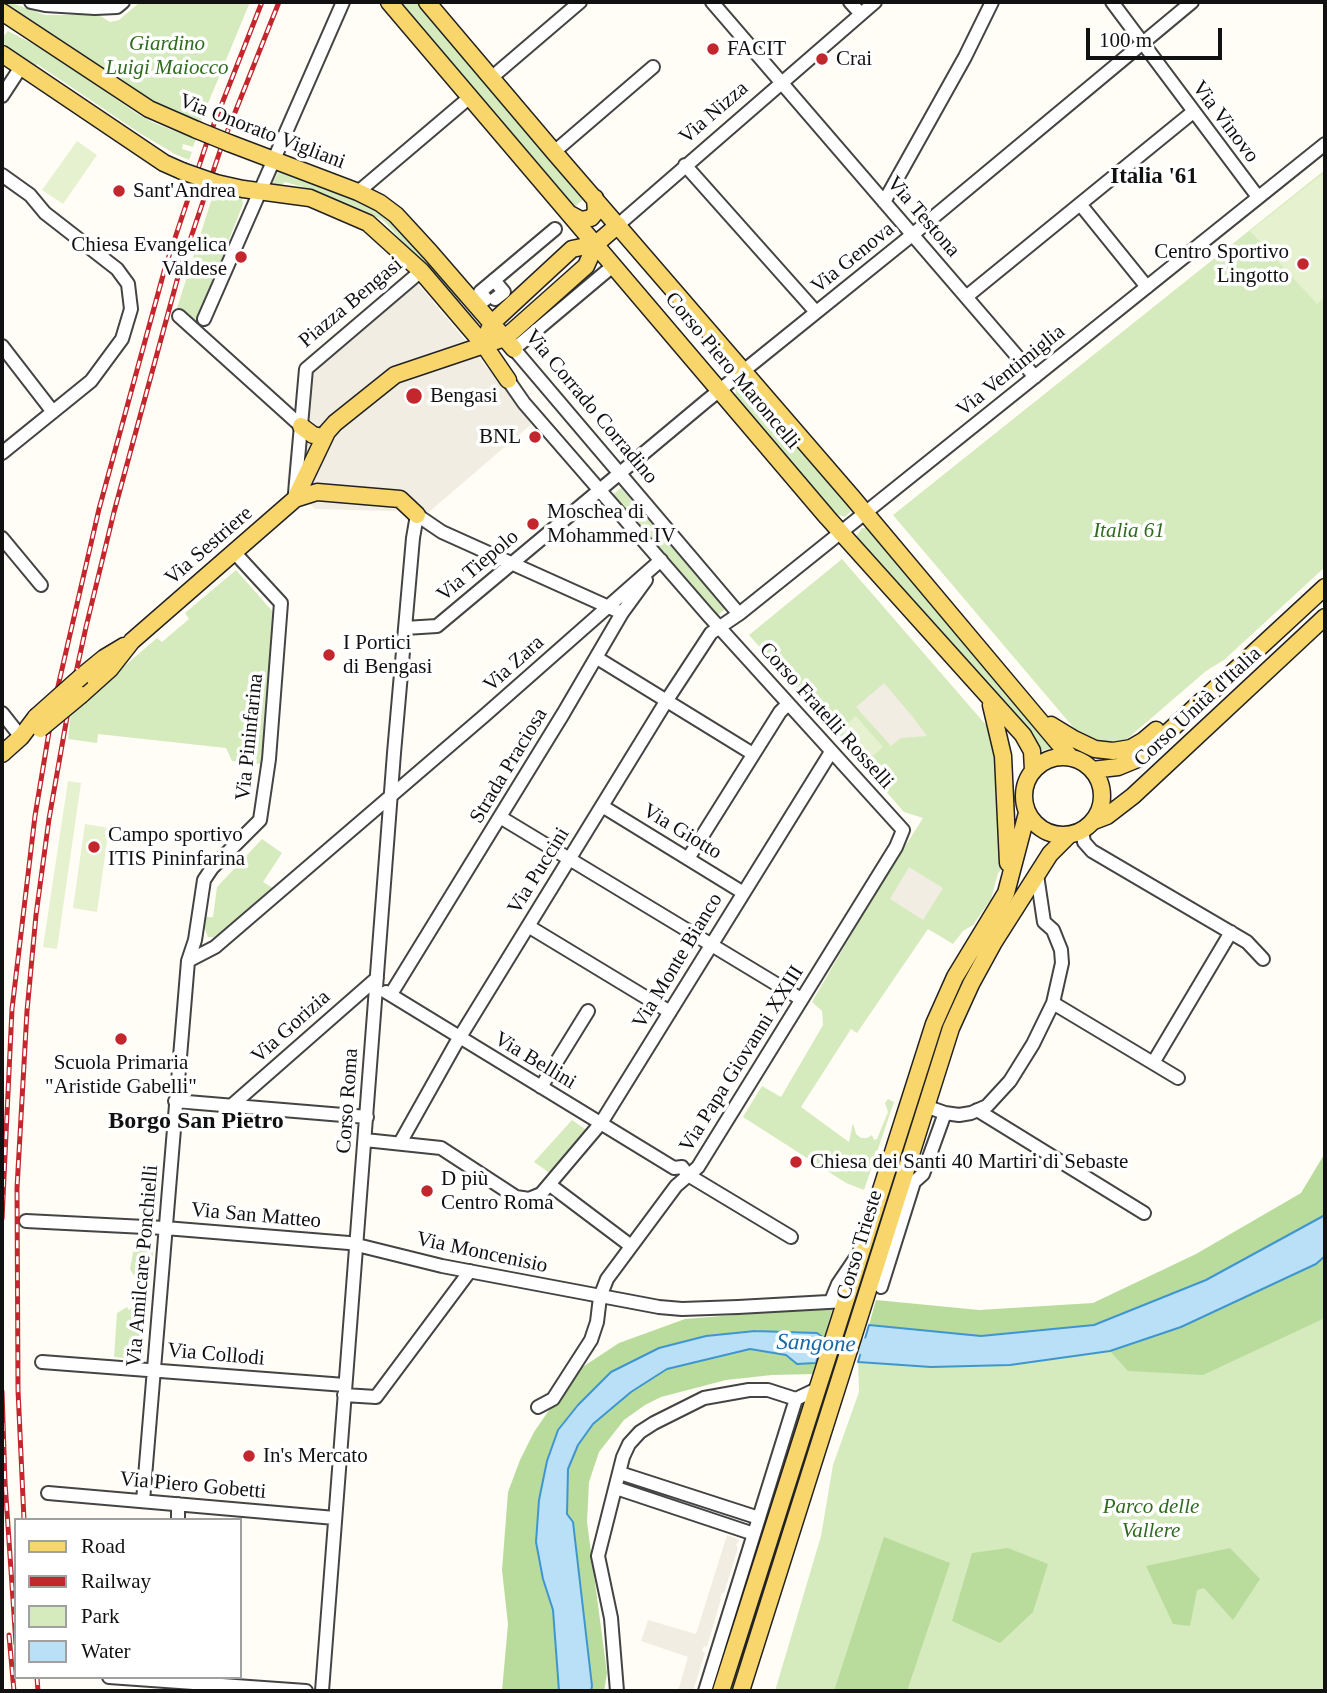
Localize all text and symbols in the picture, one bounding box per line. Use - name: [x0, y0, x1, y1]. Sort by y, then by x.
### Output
- scale bar: [1089, 14, 1226, 58]
- text: 100 m: [1099, 28, 1152, 52]
- park label: Giardino Luigi Maiocco: [105, 31, 229, 81]
- place label: FACIT: [727, 36, 786, 62]
- marker: FACIT: [705, 41, 721, 57]
- place label: Crai: [836, 46, 872, 72]
- marker: Crai: [814, 51, 830, 67]
- street label: Via Nizza: [674, 76, 754, 150]
- street label: Via Vinovo: [1186, 76, 1264, 168]
- street label: Via Onorato Vigliani: [175, 89, 349, 175]
- district label: Italia '61: [1110, 163, 1198, 191]
- street label: Via Testona: [881, 171, 965, 263]
- place label: Sant'Andrea: [133, 178, 236, 204]
- marker: Sant'Andrea: [111, 183, 127, 199]
- street label: Via Genova: [806, 217, 900, 299]
- place label: Chiesa Evangelica Valdese: [71, 232, 227, 282]
- place label: Centro Sportivo Lingotto: [1154, 239, 1289, 289]
- marker: Chiesa Evangelica Valdese: [233, 249, 249, 265]
- street label: Piazza Bengasi: [294, 252, 408, 354]
- marker: Centro Sportivo Lingotto: [1295, 256, 1311, 272]
- street label: Corso Piero Maroncelli: [659, 287, 805, 455]
- street label: Via Ventimiglia: [952, 320, 1070, 422]
- street label: Via Corrado Corradino: [519, 325, 663, 489]
- place label: Bengasi: [430, 383, 498, 409]
- marker: Bengasi: [404, 386, 424, 406]
- place label: BNL: [479, 424, 521, 450]
- marker: BNL: [527, 429, 543, 445]
- place label: Moschea di Mohammed IV: [547, 499, 676, 549]
- street label: Via Sestriere: [160, 501, 258, 591]
- marker: Moschea di Mohammed IV: [525, 516, 541, 532]
- park label: Italia 61: [1093, 518, 1165, 544]
- street label: Via Tiepolo: [432, 525, 524, 607]
- place label: I Portici di Bengasi: [343, 630, 432, 680]
- street label: Via Zara: [479, 630, 549, 698]
- street label: Corso Fratelli Rosselli: [753, 637, 899, 795]
- street label: Corso Unità d'Italia: [1129, 642, 1267, 772]
- marker: I Portici di Bengasi: [321, 647, 337, 663]
- street label: Via Pininfarina: [231, 672, 269, 802]
- street label: Strada Praciosa: [465, 704, 553, 828]
- street label: Via Giotto: [638, 799, 726, 865]
- place label: Campo sportivo ITIS Pininfarina: [108, 822, 245, 872]
- street label: Via Puccini: [503, 823, 575, 919]
- marker: Campo sportivo ITIS Pininfarina: [86, 839, 102, 855]
- street label: Via Monte Bianco: [628, 889, 728, 1033]
- street label: Via Papa Giovanni XXIII: [674, 961, 810, 1157]
- street label: Via Gorizia: [246, 985, 336, 1069]
- street label: Via Bellini: [489, 1027, 581, 1095]
- marker: Scuola Primaria "Aristide Gabelli": [113, 1031, 129, 1047]
- street label: Corso Roma: [332, 1047, 364, 1155]
- place label: Scuola Primaria "Aristide Gabelli": [45, 1050, 197, 1100]
- district label: Borgo San Pietro: [108, 1108, 284, 1136]
- place label: Chiesa dei Santi 40 Martiri di Sebaste: [810, 1149, 1128, 1175]
- marker: Chiesa dei Santi 40 Martiri di Sebaste: [788, 1154, 804, 1170]
- street label: Via Amilcare Ponchielli: [122, 1164, 164, 1368]
- place label: D più Centro Roma: [441, 1166, 554, 1216]
- marker: D più Centro Roma: [419, 1183, 435, 1199]
- street label: Corso Trieste: [831, 1187, 889, 1303]
- street label: Via San Matteo: [190, 1198, 322, 1234]
- street label: Via Moncenisio: [414, 1227, 550, 1279]
- water label: Sangone: [776, 1329, 856, 1359]
- street label: Via Collodi: [166, 1338, 266, 1372]
- place label: In's Mercato: [263, 1443, 368, 1469]
- marker: In's Mercato: [241, 1448, 257, 1464]
- street label: Via Piero Gobetti: [119, 1467, 267, 1505]
- park label: Parco delle Vallere: [1103, 1494, 1199, 1544]
- legend: [14, 1518, 242, 1679]
- text: Road: [81, 1534, 125, 1558]
- text: Railway: [81, 1569, 151, 1593]
- text: Park: [81, 1604, 120, 1628]
- text: Water: [81, 1639, 131, 1663]

